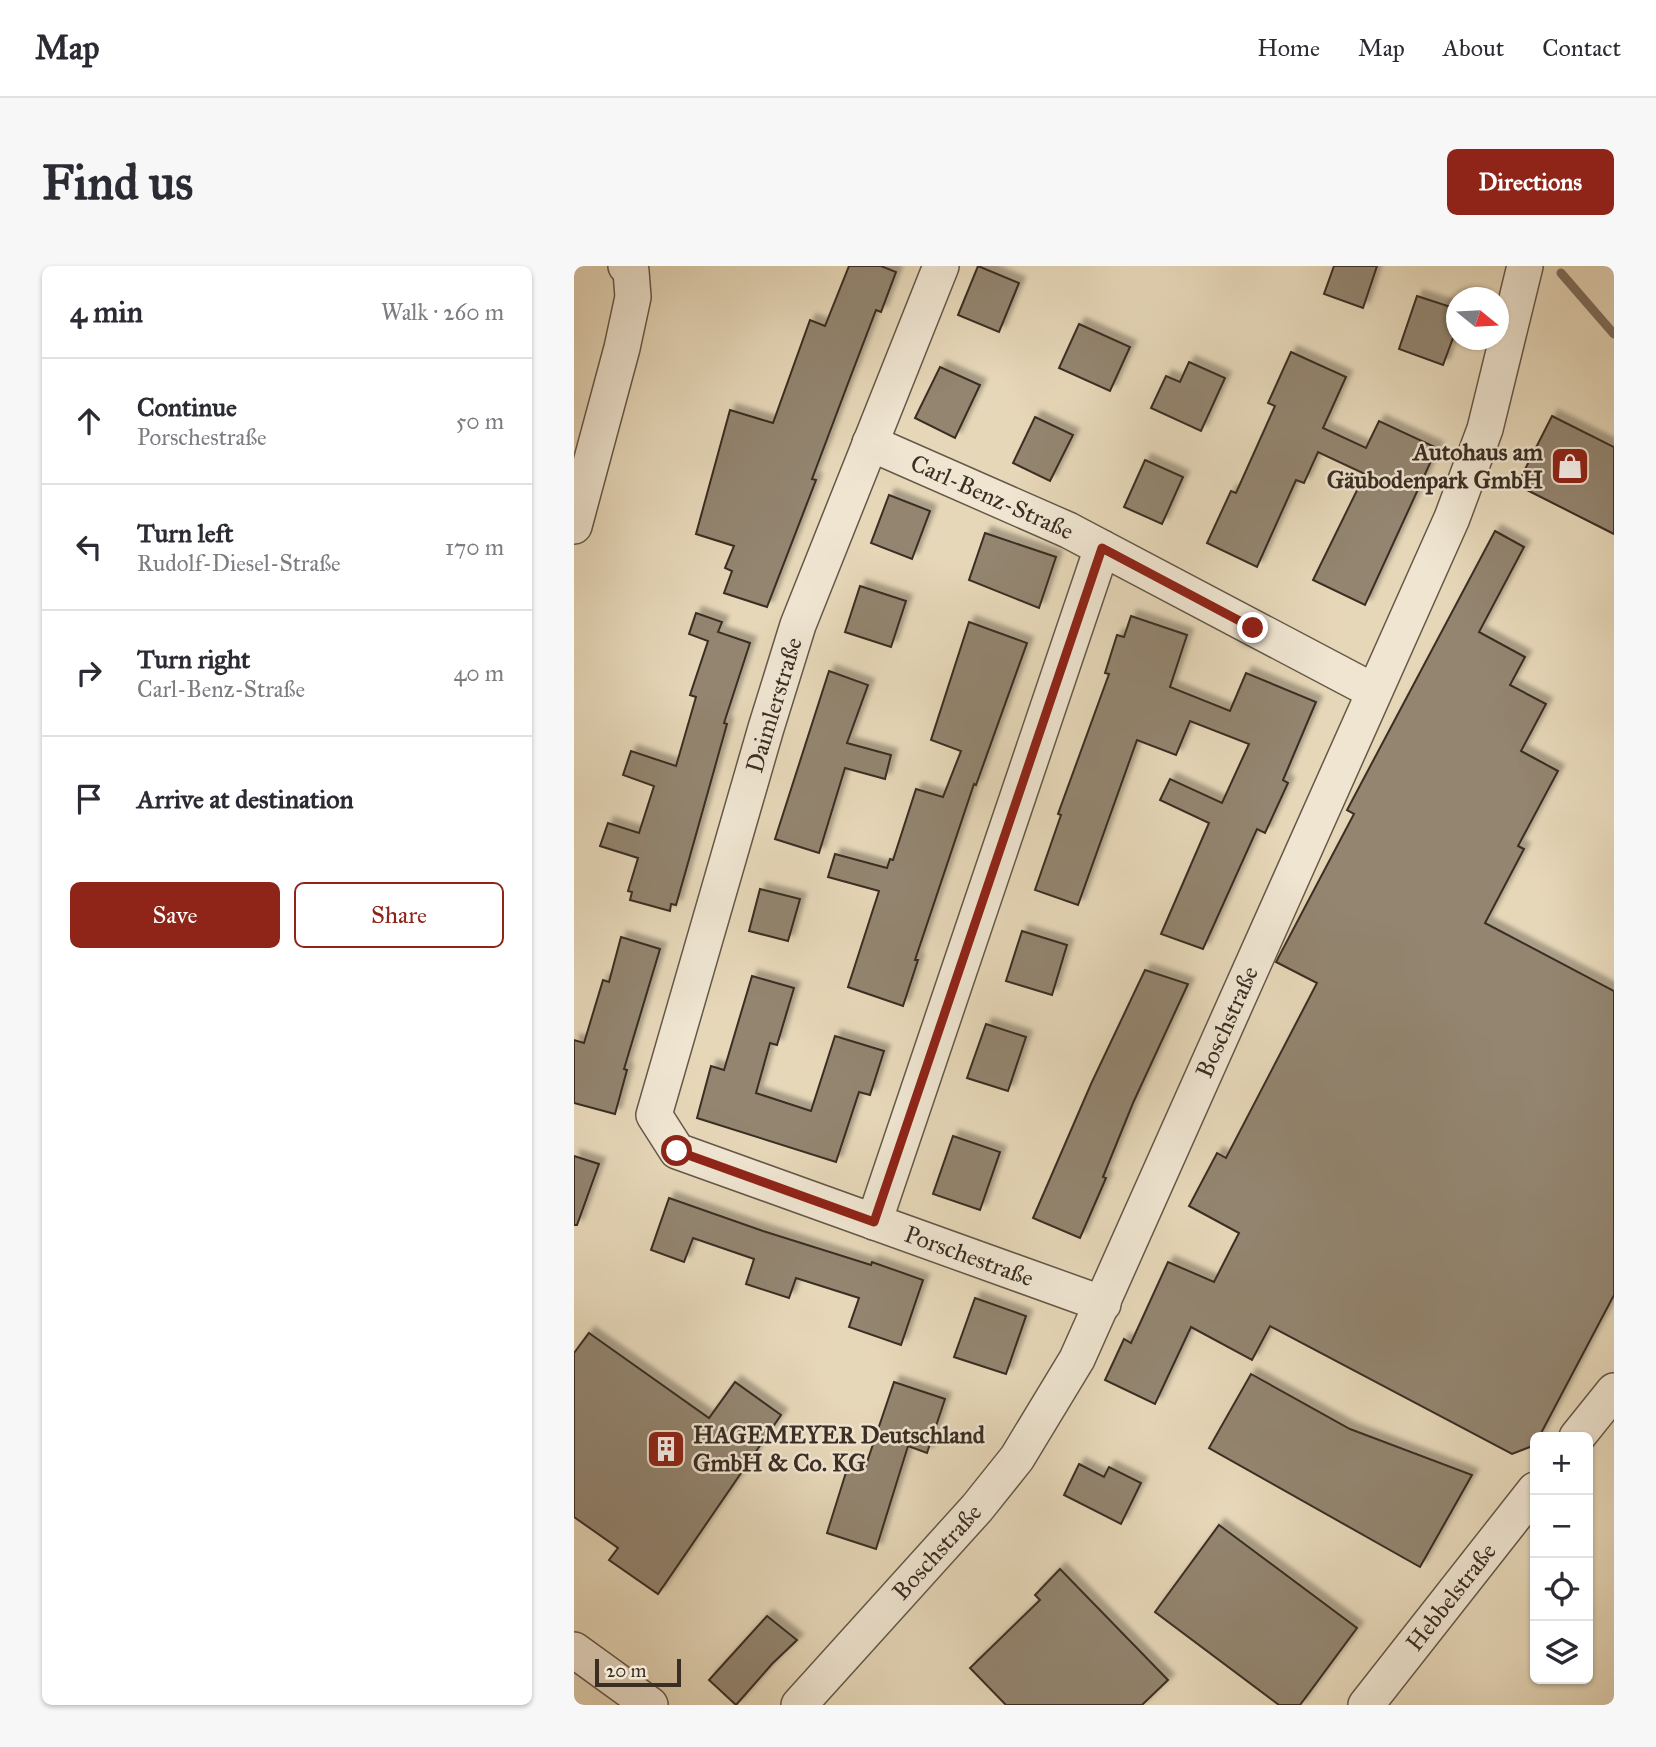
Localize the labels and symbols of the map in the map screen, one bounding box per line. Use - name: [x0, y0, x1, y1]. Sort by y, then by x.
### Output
- north arrow: [1446, 287, 1509, 350]
- place label: Autohaus am Gäubodenpark GmbH: [1327, 437, 1544, 495]
- shop icon: Autohaus am Gäubodenpark GmbH: [1549, 445, 1591, 487]
- street label: Carl-Benz-Straße: [906, 448, 1078, 546]
- route end: [1237, 612, 1268, 643]
- street label: Daimlerstraße: [739, 634, 809, 776]
- street label: Boschstraße: [1189, 961, 1265, 1083]
- route start: [661, 1135, 692, 1166]
- street label: Porschestraße: [900, 1219, 1038, 1293]
- place label: HAGEMEYER Deutschland GmbH & Co. KG: [693, 1420, 986, 1478]
- building icon: HAGEMEYER Deutschland GmbH & Co. KG: [645, 1428, 687, 1470]
- street label: Boschstraße: [886, 1498, 988, 1606]
- street label: Hebbelstraße: [1399, 1537, 1503, 1657]
- scale bar: [595, 1656, 681, 1688]

